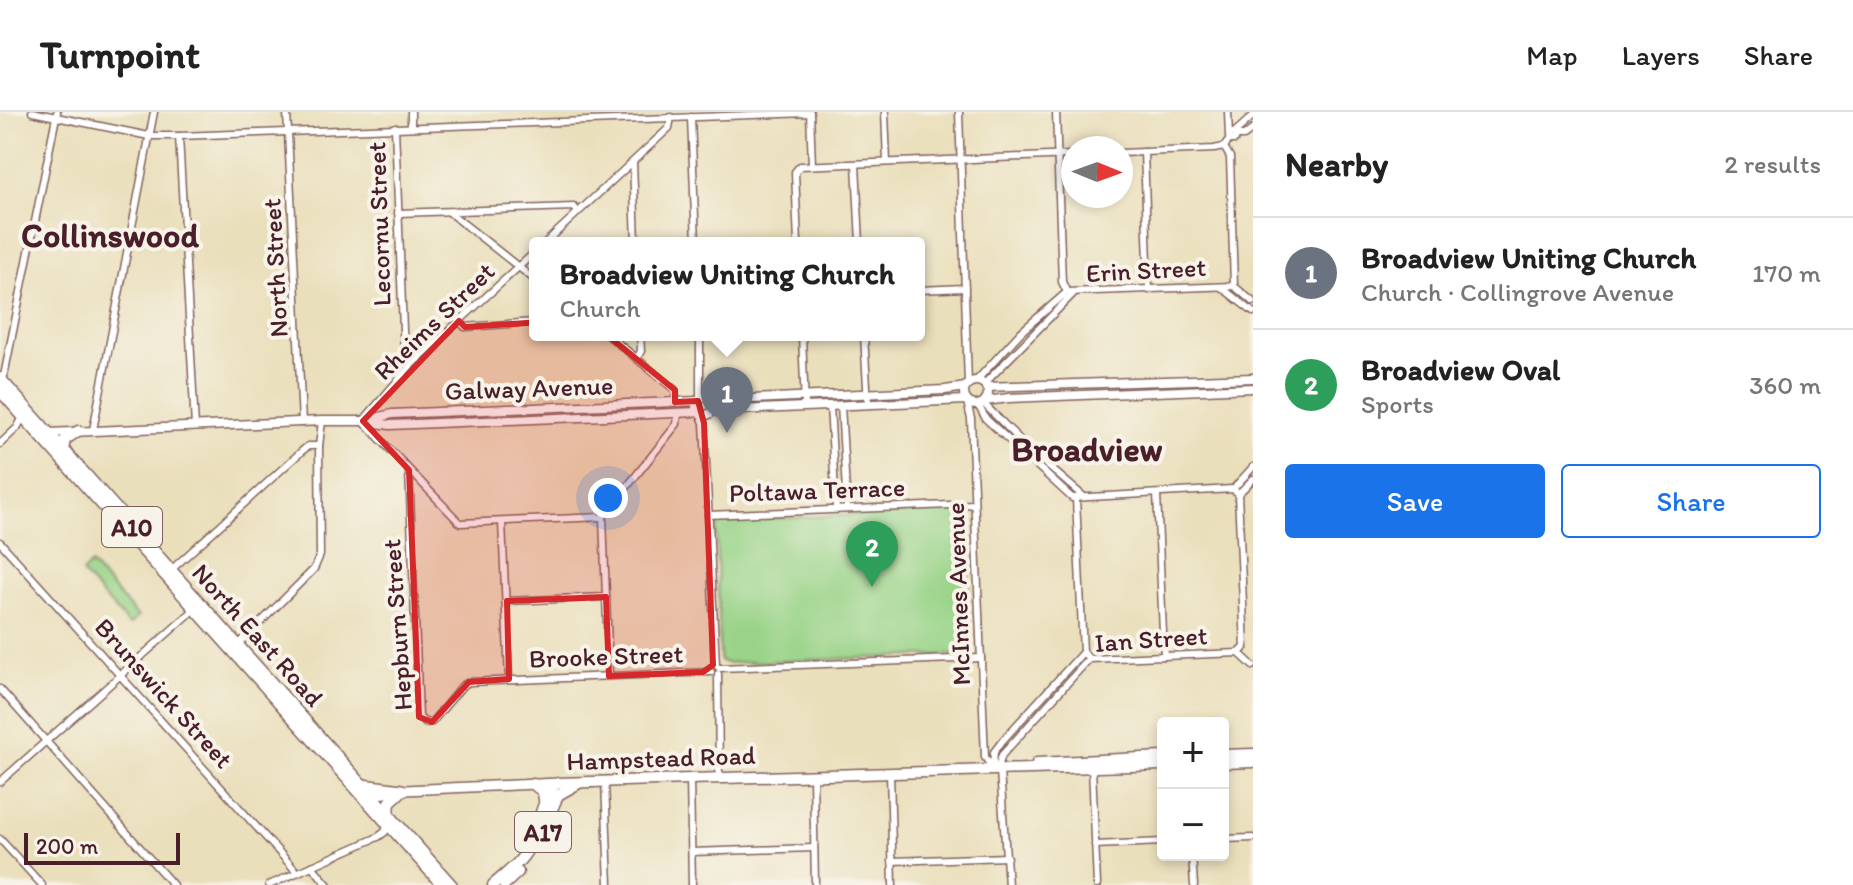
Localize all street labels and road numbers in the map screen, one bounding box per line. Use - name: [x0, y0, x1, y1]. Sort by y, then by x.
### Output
- street label: Lecornu Street: [360, 141, 398, 307]
- street label: North Street: [255, 197, 295, 338]
- street label: Erin Street: [1085, 251, 1207, 289]
- street label: Rheims Street: [367, 255, 501, 387]
- street label: Galway Avenue: [444, 369, 614, 407]
- street label: Poltawa Terrace: [728, 471, 906, 509]
- street label: McInnes Avenue: [939, 502, 977, 686]
- road number: A10: [102, 507, 162, 547]
- street label: Hepburn Street: [375, 538, 419, 712]
- street label: North East Road: [185, 557, 331, 713]
- street label: Brunswick Street: [88, 611, 240, 775]
- street label: Ian Street: [1093, 619, 1209, 659]
- street label: Brooke Street: [528, 637, 684, 675]
- street label: Hampstead Road: [566, 739, 756, 777]
- road number: A17: [515, 812, 571, 852]

